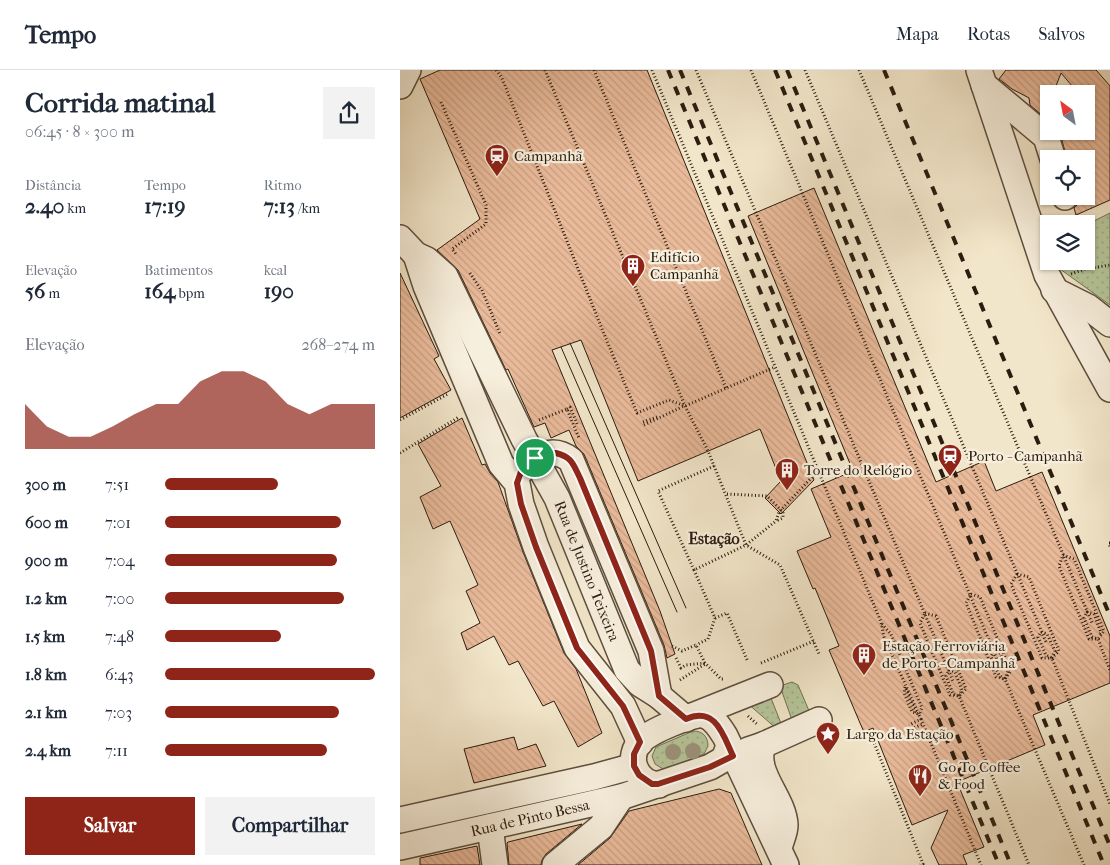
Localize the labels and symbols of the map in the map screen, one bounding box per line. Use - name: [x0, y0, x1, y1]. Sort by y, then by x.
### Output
- north arrow: [1040, 85, 1095, 140]
- station icon: Campanhã: [484, 143, 510, 177]
- place label: Campanhã: [514, 147, 584, 165]
- place label: Edifício Campanhã: [650, 248, 720, 283]
- building icon: Edifício Campanhã: [620, 253, 646, 287]
- pin: [514, 437, 556, 479]
- station icon: Porto - Campanhã: [937, 443, 963, 477]
- place label: Porto - Campanhã: [968, 447, 1084, 465]
- building icon: Torre do Relógio: [774, 457, 800, 491]
- place label: Torre do Relógio: [804, 461, 913, 479]
- street label: Rua de Justino Teixeira: [551, 498, 624, 645]
- district label: Estação: [688, 529, 740, 549]
- place label: Estação Ferroviária de Porto - Campanhã: [882, 637, 1016, 672]
- building icon: Estação Ferroviária de Porto - Campanhã: [851, 642, 877, 676]
- place icon: Largo da Estação: [815, 721, 841, 755]
- place label: Largo da Estação: [846, 725, 954, 743]
- place label: Go To Coffee & Food: [938, 758, 1021, 793]
- restaurant icon: Go To Coffee & Food: [907, 763, 933, 797]
- street label: Rua de Pinto Bessa: [469, 795, 592, 840]

